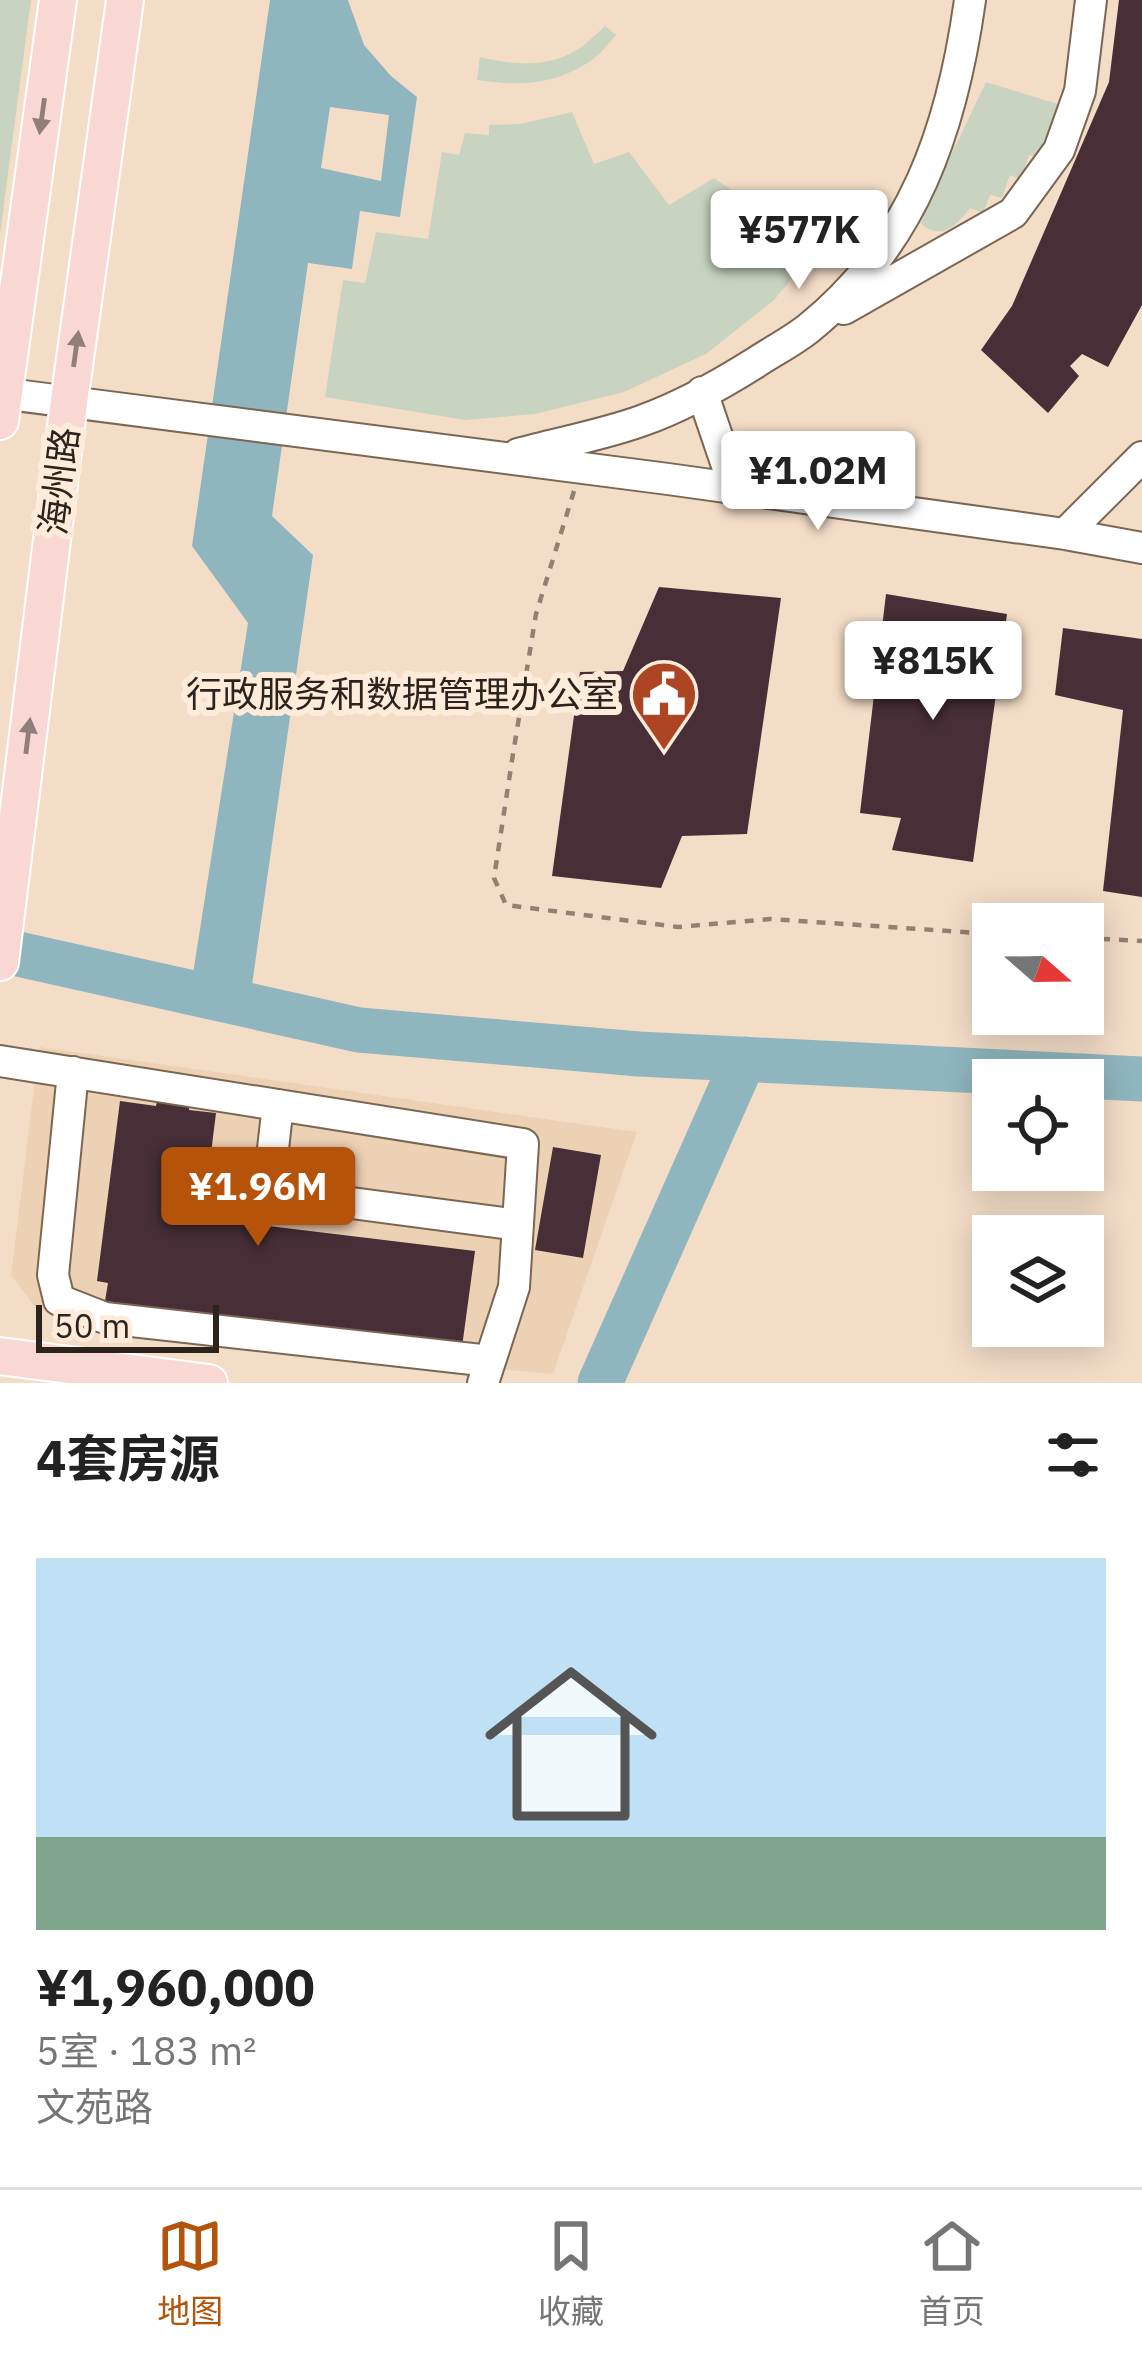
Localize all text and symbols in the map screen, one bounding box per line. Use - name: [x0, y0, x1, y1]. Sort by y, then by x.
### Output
- one-way arrow: [32, 98, 51, 135]
- pin: ¥577K: [715, 190, 883, 292]
- text: ¥577K: [738, 203, 860, 254]
- one-way arrow: [67, 330, 86, 367]
- street label: 海州路: [29, 424, 88, 537]
- pin: ¥1.02M: [720, 431, 916, 533]
- text: ¥1.02M: [748, 444, 888, 495]
- pin: ¥815K: [849, 621, 1017, 723]
- text: ¥815K: [872, 634, 994, 685]
- public building icon: 行政服务和数据管理办公室: [629, 659, 699, 753]
- place label: 行政服务和数据管理办公室: [186, 670, 618, 717]
- one-way arrow: [19, 717, 38, 754]
- north arrow: [972, 903, 1104, 1035]
- map controls: [972, 903, 1104, 1347]
- button: locate: [972, 1059, 1104, 1191]
- pin: ¥1.96M: [160, 1147, 356, 1249]
- text: ¥1.96M: [188, 1160, 328, 1211]
- button: layers: [972, 1215, 1104, 1347]
- scale bar: [36, 1299, 219, 1352]
- text: 50 m: [54, 1304, 130, 1347]
- icon: filters: [1040, 1422, 1106, 1488]
- text: 4套房源: [36, 1425, 220, 1491]
- icon: home: [463, 1636, 679, 1852]
- text: ¥1,960,000: [36, 1954, 315, 2020]
- text: 5室 · 183 m²: [36, 2025, 256, 2076]
- text: 文苑路: [36, 2081, 153, 2132]
- tab: 地图: [157, 2213, 223, 2333]
- tab: 收藏: [538, 2213, 604, 2333]
- tab: 首页: [919, 2213, 985, 2333]

